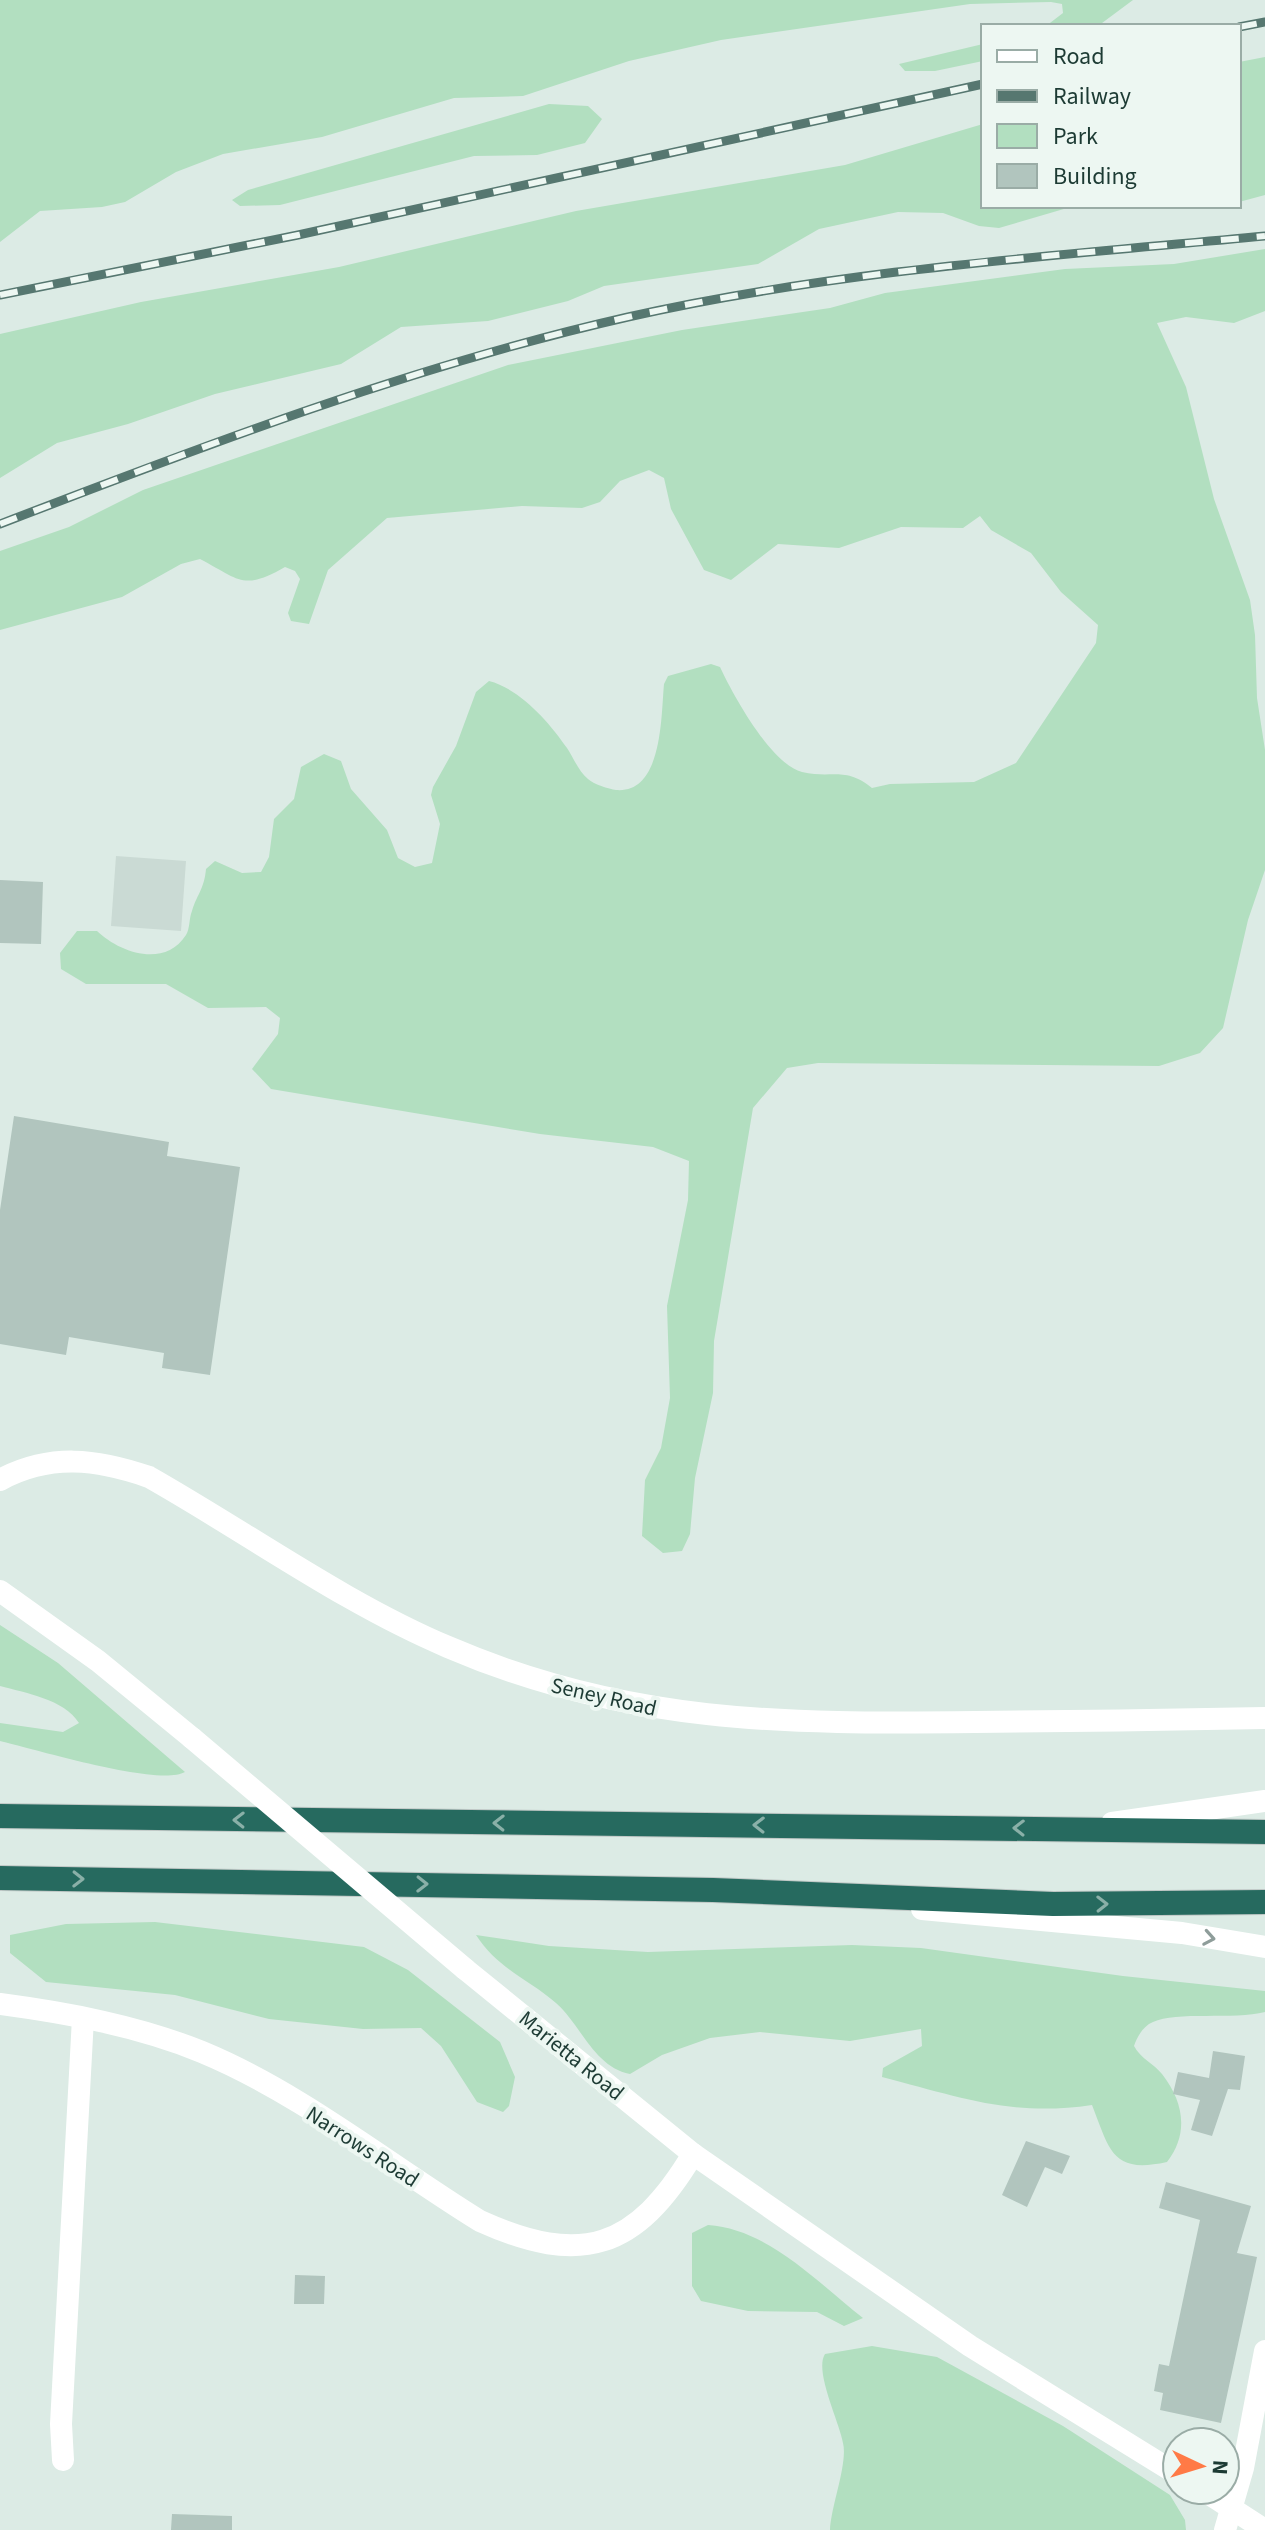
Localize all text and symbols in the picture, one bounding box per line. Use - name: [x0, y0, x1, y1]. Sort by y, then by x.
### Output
- legend: [981, 24, 1241, 208]
- text: Road: [1053, 39, 1105, 74]
- text: Railway: [1053, 79, 1131, 114]
- text: Park: [1053, 119, 1098, 154]
- text: Building: [1053, 159, 1137, 194]
- street label: Seney Road: [548, 1669, 660, 1725]
- one-way arrow: [232, 1811, 245, 1828]
- one-way arrow: [492, 1814, 505, 1831]
- one-way arrow: [752, 1816, 765, 1834]
- one-way arrow: [1012, 1819, 1025, 1837]
- one-way arrow: [72, 1870, 85, 1888]
- one-way arrow: [416, 1875, 429, 1892]
- one-way arrow: [1096, 1895, 1109, 1913]
- one-way arrow: [1202, 1928, 1216, 1945]
- street label: Marietta Road: [512, 2003, 631, 2108]
- street label: Narrows Road: [300, 2098, 425, 2195]
- north arrow: [1161, 2426, 1241, 2506]
- text: N: [1203, 2459, 1236, 2476]

